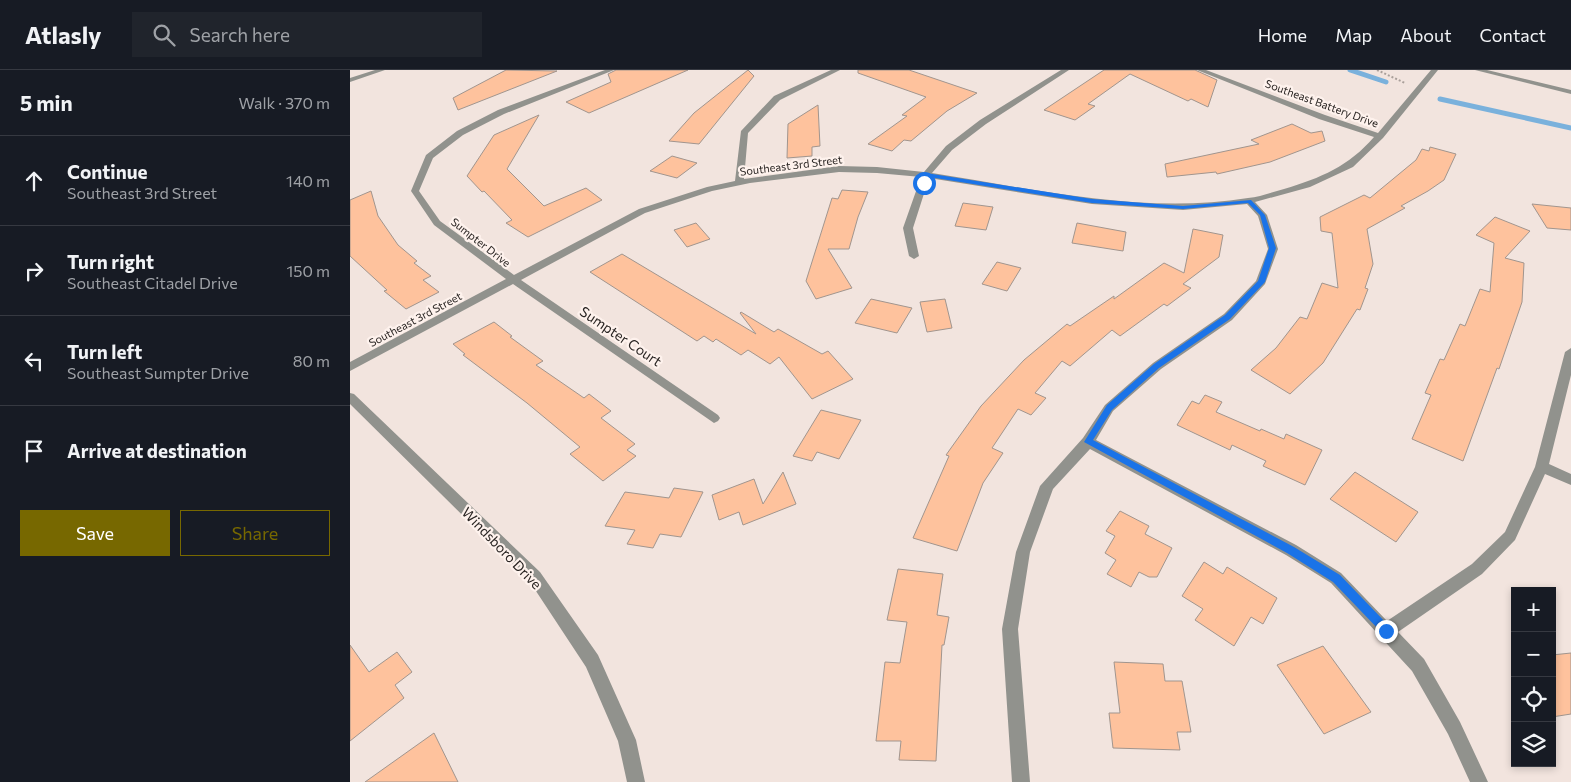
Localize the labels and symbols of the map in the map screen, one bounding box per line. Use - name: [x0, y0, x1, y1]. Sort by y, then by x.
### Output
- street label: Southeast Battery Drive: [1264, 76, 1381, 130]
- street label: Southeast 3rd Street: [739, 152, 843, 178]
- route start: [913, 172, 936, 195]
- street label: Sumpter Drive: [449, 215, 513, 269]
- street label: Southeast 3rd Street: [366, 289, 464, 349]
- street label: Sumpter Court: [577, 302, 665, 370]
- street label: Windsboro Drive: [459, 504, 545, 592]
- route end: [1375, 620, 1398, 643]

